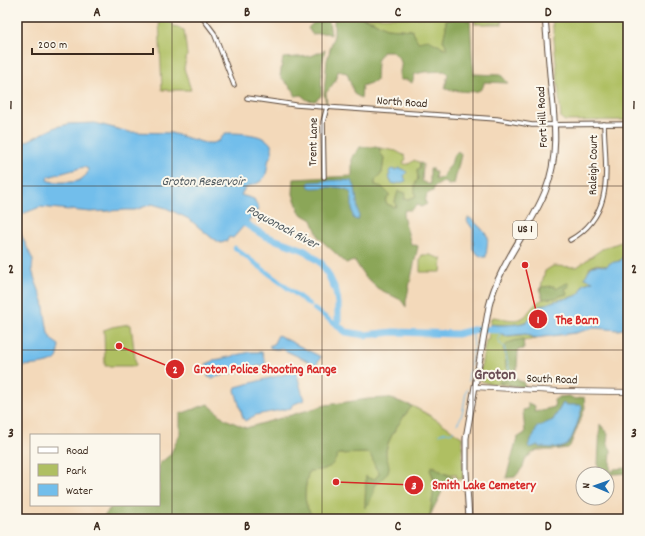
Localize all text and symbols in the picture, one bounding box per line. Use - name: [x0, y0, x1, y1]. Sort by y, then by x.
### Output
- text: A: [93, 4, 101, 23]
- text: B: [244, 4, 250, 23]
- text: C: [395, 4, 402, 23]
- text: D: [545, 4, 552, 23]
- scale bar: [32, 30, 153, 56]
- text: 200 m: [38, 37, 67, 54]
- street label: Fort Hill Road: [533, 86, 553, 148]
- street label: North Road: [376, 93, 428, 113]
- text: 1: [10, 97, 13, 116]
- text: 1: [633, 97, 636, 116]
- street label: Trent Lane: [305, 118, 323, 166]
- street label: Raleigh Court: [585, 134, 603, 195]
- water label: Groton Reservoir: [161, 173, 247, 192]
- water label: Poquonock River: [243, 201, 323, 256]
- road number: US 1: [513, 221, 537, 239]
- text: 2: [8, 261, 14, 280]
- text: 2: [631, 261, 637, 280]
- callout: The Barn: [528, 307, 607, 332]
- text: 1: [537, 312, 540, 329]
- text: The Barn: [556, 312, 598, 331]
- callout: Groton Police Shooting Range: [165, 356, 344, 381]
- text: Groton Police Shooting Range: [194, 361, 337, 380]
- text: 2: [172, 362, 178, 379]
- district label: Groton: [474, 364, 516, 387]
- street label: South Road: [526, 371, 578, 389]
- text: 3: [8, 425, 14, 444]
- text: 3: [631, 425, 637, 444]
- legend: [30, 434, 160, 506]
- text: Road: [66, 443, 88, 460]
- text: Park: [66, 463, 87, 480]
- north arrow: [575, 466, 615, 506]
- callout: Smith Lake Cemetery: [404, 472, 544, 497]
- text: Smith Lake Cemetery: [432, 477, 537, 496]
- text: 3: [411, 478, 417, 495]
- text: N: [579, 482, 595, 489]
- text: Water: [66, 483, 93, 500]
- text: A: [93, 518, 101, 536]
- text: B: [244, 518, 250, 536]
- text: C: [395, 518, 402, 536]
- text: D: [545, 518, 552, 536]

